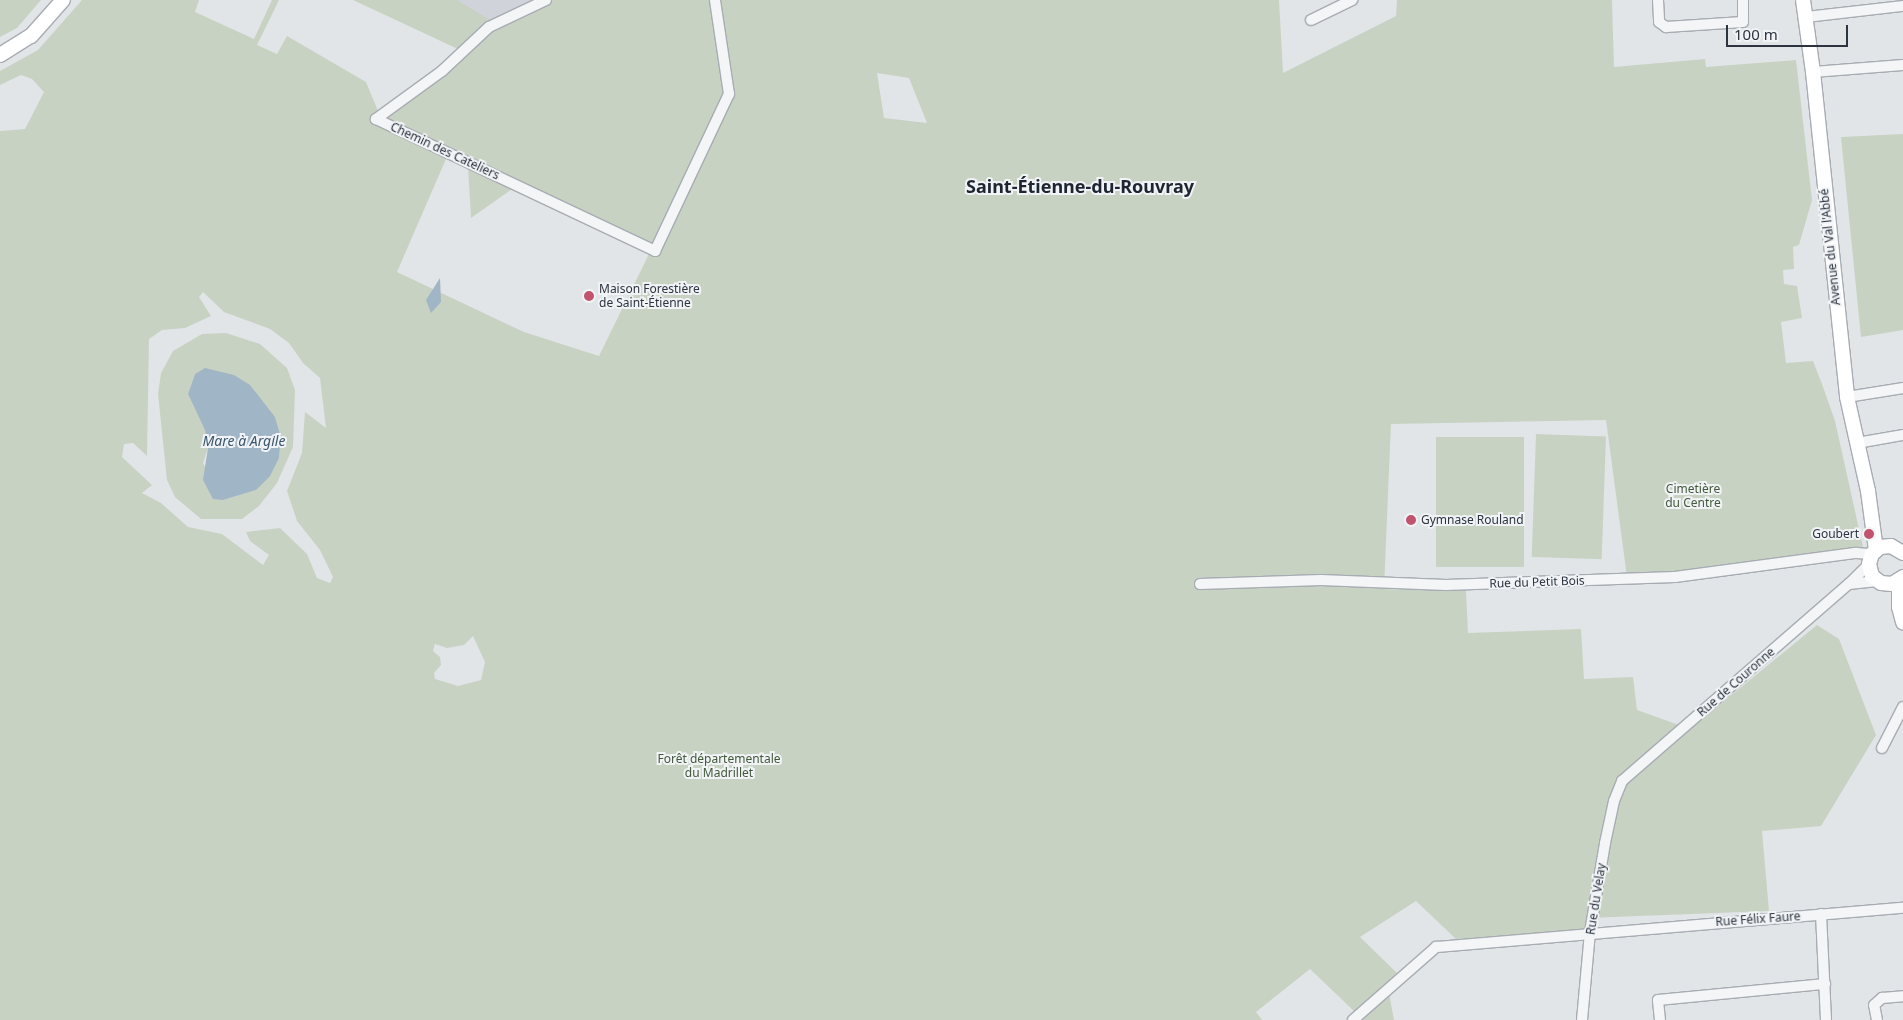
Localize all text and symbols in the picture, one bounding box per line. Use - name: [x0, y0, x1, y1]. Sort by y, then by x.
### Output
- scale bar: [1728, 15, 1850, 47]
- text: 100 m: [1734, 24, 1778, 44]
- street label: Chemin des Cateliers: [388, 119, 502, 183]
- district label: Saint-Étienne-du-Rouvray: [966, 175, 1194, 197]
- street label: Avenue du Val l'Abbé: [1817, 188, 1843, 306]
- place label: Maison Forestière de Saint-Étienne: [599, 282, 700, 310]
- marker: Maison Forestière de Saint-Étienne: [583, 290, 595, 302]
- water label: Mare à Argile: [203, 433, 285, 449]
- park label: Cimetière du Centre: [1665, 482, 1721, 510]
- place label: Gymnase Rouland: [1421, 513, 1524, 527]
- marker: Gymnase Rouland: [1405, 514, 1417, 526]
- place label: Goubert: [1812, 527, 1859, 541]
- marker: Goubert: [1863, 528, 1875, 540]
- street label: Rue du Petit Bois: [1489, 573, 1585, 591]
- street label: Rue de Couronne: [1694, 644, 1778, 720]
- park label: Forêt départementale du Madrillet: [657, 752, 781, 780]
- street label: Rue du Velay: [1583, 862, 1609, 936]
- street label: Rue Félix Faure: [1715, 909, 1801, 929]

